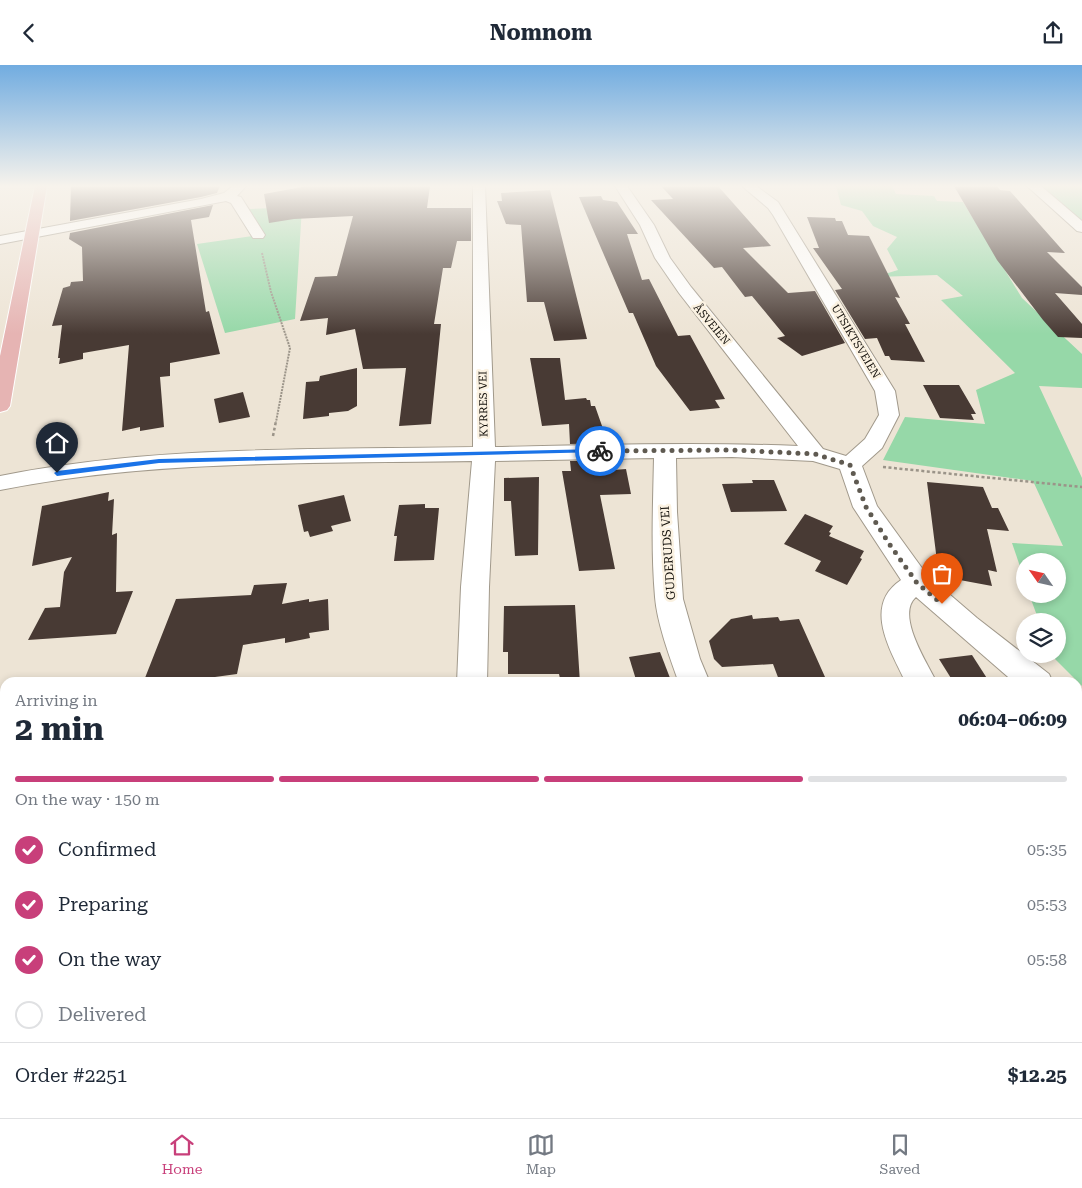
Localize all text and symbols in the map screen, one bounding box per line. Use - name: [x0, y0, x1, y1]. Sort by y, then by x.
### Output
- icon: back: [15, 19, 43, 47]
- icon: share: [1039, 19, 1067, 47]
- text: Nomnom: [490, 20, 592, 45]
- street label: ÅSVEIEN: [691, 301, 733, 348]
- street label: UTSIKTSVEIEN: [828, 302, 883, 381]
- street label: KYRRES VEI: [476, 371, 491, 437]
- pin: [36, 422, 78, 473]
- courier: [575, 426, 625, 476]
- icon: home: [43, 429, 71, 457]
- icon: bike: [586, 437, 614, 465]
- street label: GUDERUDS VEI: [658, 506, 678, 600]
- pin: [921, 553, 963, 604]
- north arrow: [1016, 553, 1066, 603]
- map controls: [1016, 553, 1066, 663]
- icon: bag: [928, 560, 956, 588]
- button: layers: [1016, 613, 1066, 663]
- text: Arriving in: [15, 691, 98, 710]
- text: 06:04–06:09: [958, 708, 1067, 731]
- text: 2 min: [15, 710, 104, 748]
- text: On the way · 150 m: [15, 790, 160, 809]
- icon: check: [15, 836, 43, 864]
- text: Confirmed: [58, 838, 156, 861]
- text: 05:35: [1027, 840, 1067, 859]
- icon: check: [15, 891, 43, 919]
- text: Preparing: [58, 893, 148, 916]
- text: 05:53: [1027, 895, 1067, 914]
- icon: check: [15, 946, 43, 974]
- text: On the way: [58, 948, 161, 971]
- text: 05:58: [1027, 950, 1067, 969]
- text: Delivered: [58, 1003, 146, 1026]
- text: Order #2251: [15, 1064, 127, 1087]
- text: $12.25: [1008, 1064, 1067, 1087]
- tab: Home: [162, 1131, 202, 1177]
- tab: Map: [526, 1131, 556, 1177]
- tab: Saved: [880, 1131, 920, 1177]

